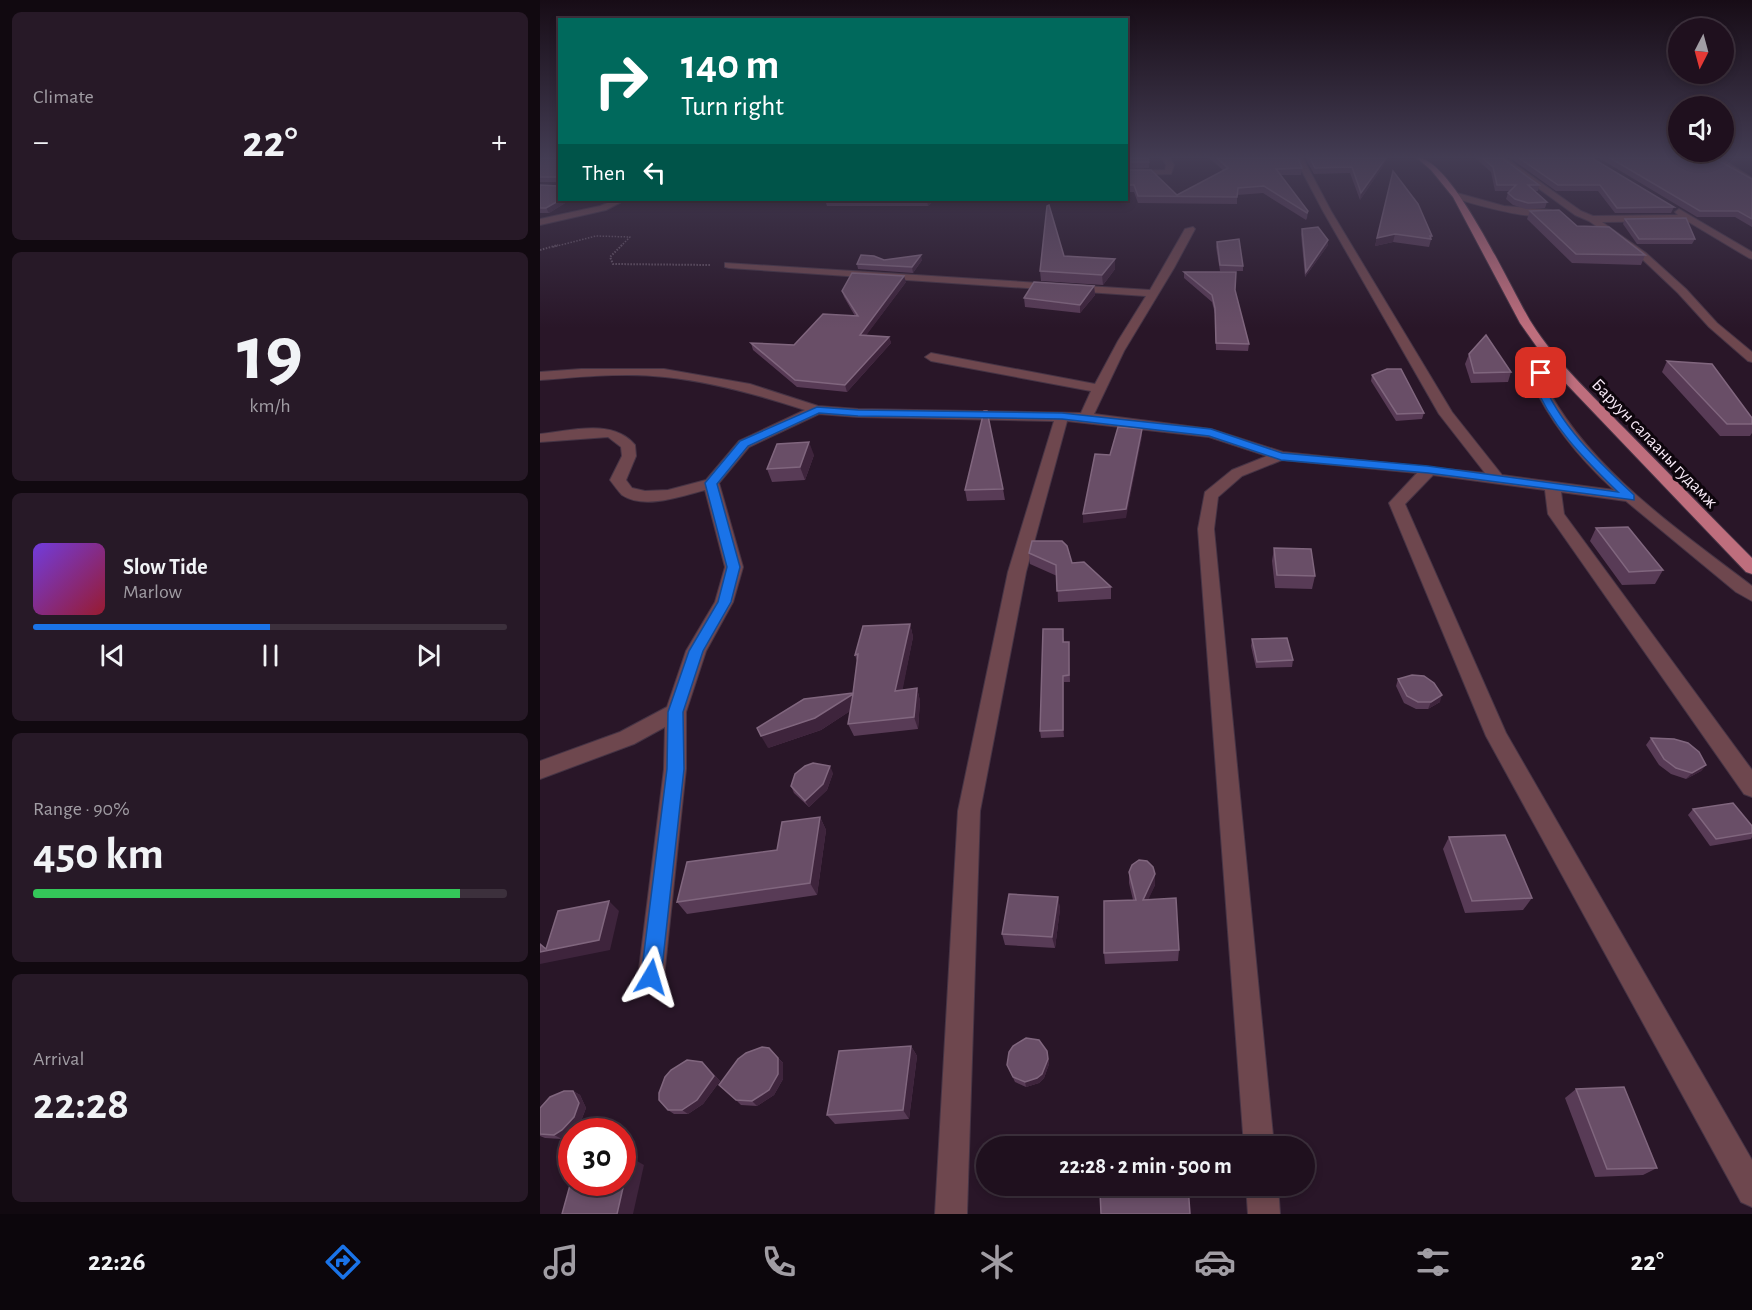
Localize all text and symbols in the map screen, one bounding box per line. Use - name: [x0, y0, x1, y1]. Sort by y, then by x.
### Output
- north arrow: [1668, 18, 1734, 84]
- map controls: [1668, 18, 1734, 162]
- icon: right: [582, 42, 660, 120]
- text: 140 m: [681, 44, 779, 86]
- text: Climate: [33, 87, 94, 107]
- text: Turn right: [681, 93, 784, 120]
- button: sound: [1668, 96, 1734, 162]
- text: 22°: [242, 120, 298, 165]
- text: −: [33, 126, 49, 159]
- text: +: [491, 126, 507, 159]
- icon: left: [638, 156, 671, 189]
- text: Then: [582, 162, 626, 184]
- text: 19: [237, 316, 303, 394]
- pin: [1515, 347, 1566, 398]
- icon: arrive: [1524, 356, 1557, 389]
- street label: Баруун салааны гудамж: [1588, 375, 1721, 512]
- text: km/h: [249, 396, 291, 416]
- text: Slow Tide: [123, 556, 208, 578]
- text: Marlow: [123, 582, 182, 602]
- icon: previous: [96, 639, 129, 672]
- icon: pause: [254, 639, 287, 672]
- icon: next: [412, 639, 445, 672]
- text: Range · 90%: [33, 799, 130, 819]
- text: 450 km: [33, 832, 164, 877]
- position arrow: [619, 945, 683, 1009]
- text: Arrival: [33, 1049, 84, 1069]
- text: 22:28: [33, 1082, 129, 1127]
- speed limit sign: 30: [558, 1118, 636, 1196]
- text: 22:28 · 2 min · 500 m: [1059, 1155, 1232, 1177]
- icon: directions: [322, 1241, 364, 1283]
- icon: music: [540, 1241, 582, 1283]
- icon: phone: [758, 1241, 800, 1283]
- icon: climate: [976, 1241, 1018, 1283]
- icon: car: [1194, 1241, 1236, 1283]
- icon: filters: [1412, 1241, 1454, 1283]
- text: 22:26: [88, 1248, 145, 1275]
- text: 22°: [1631, 1248, 1664, 1275]

